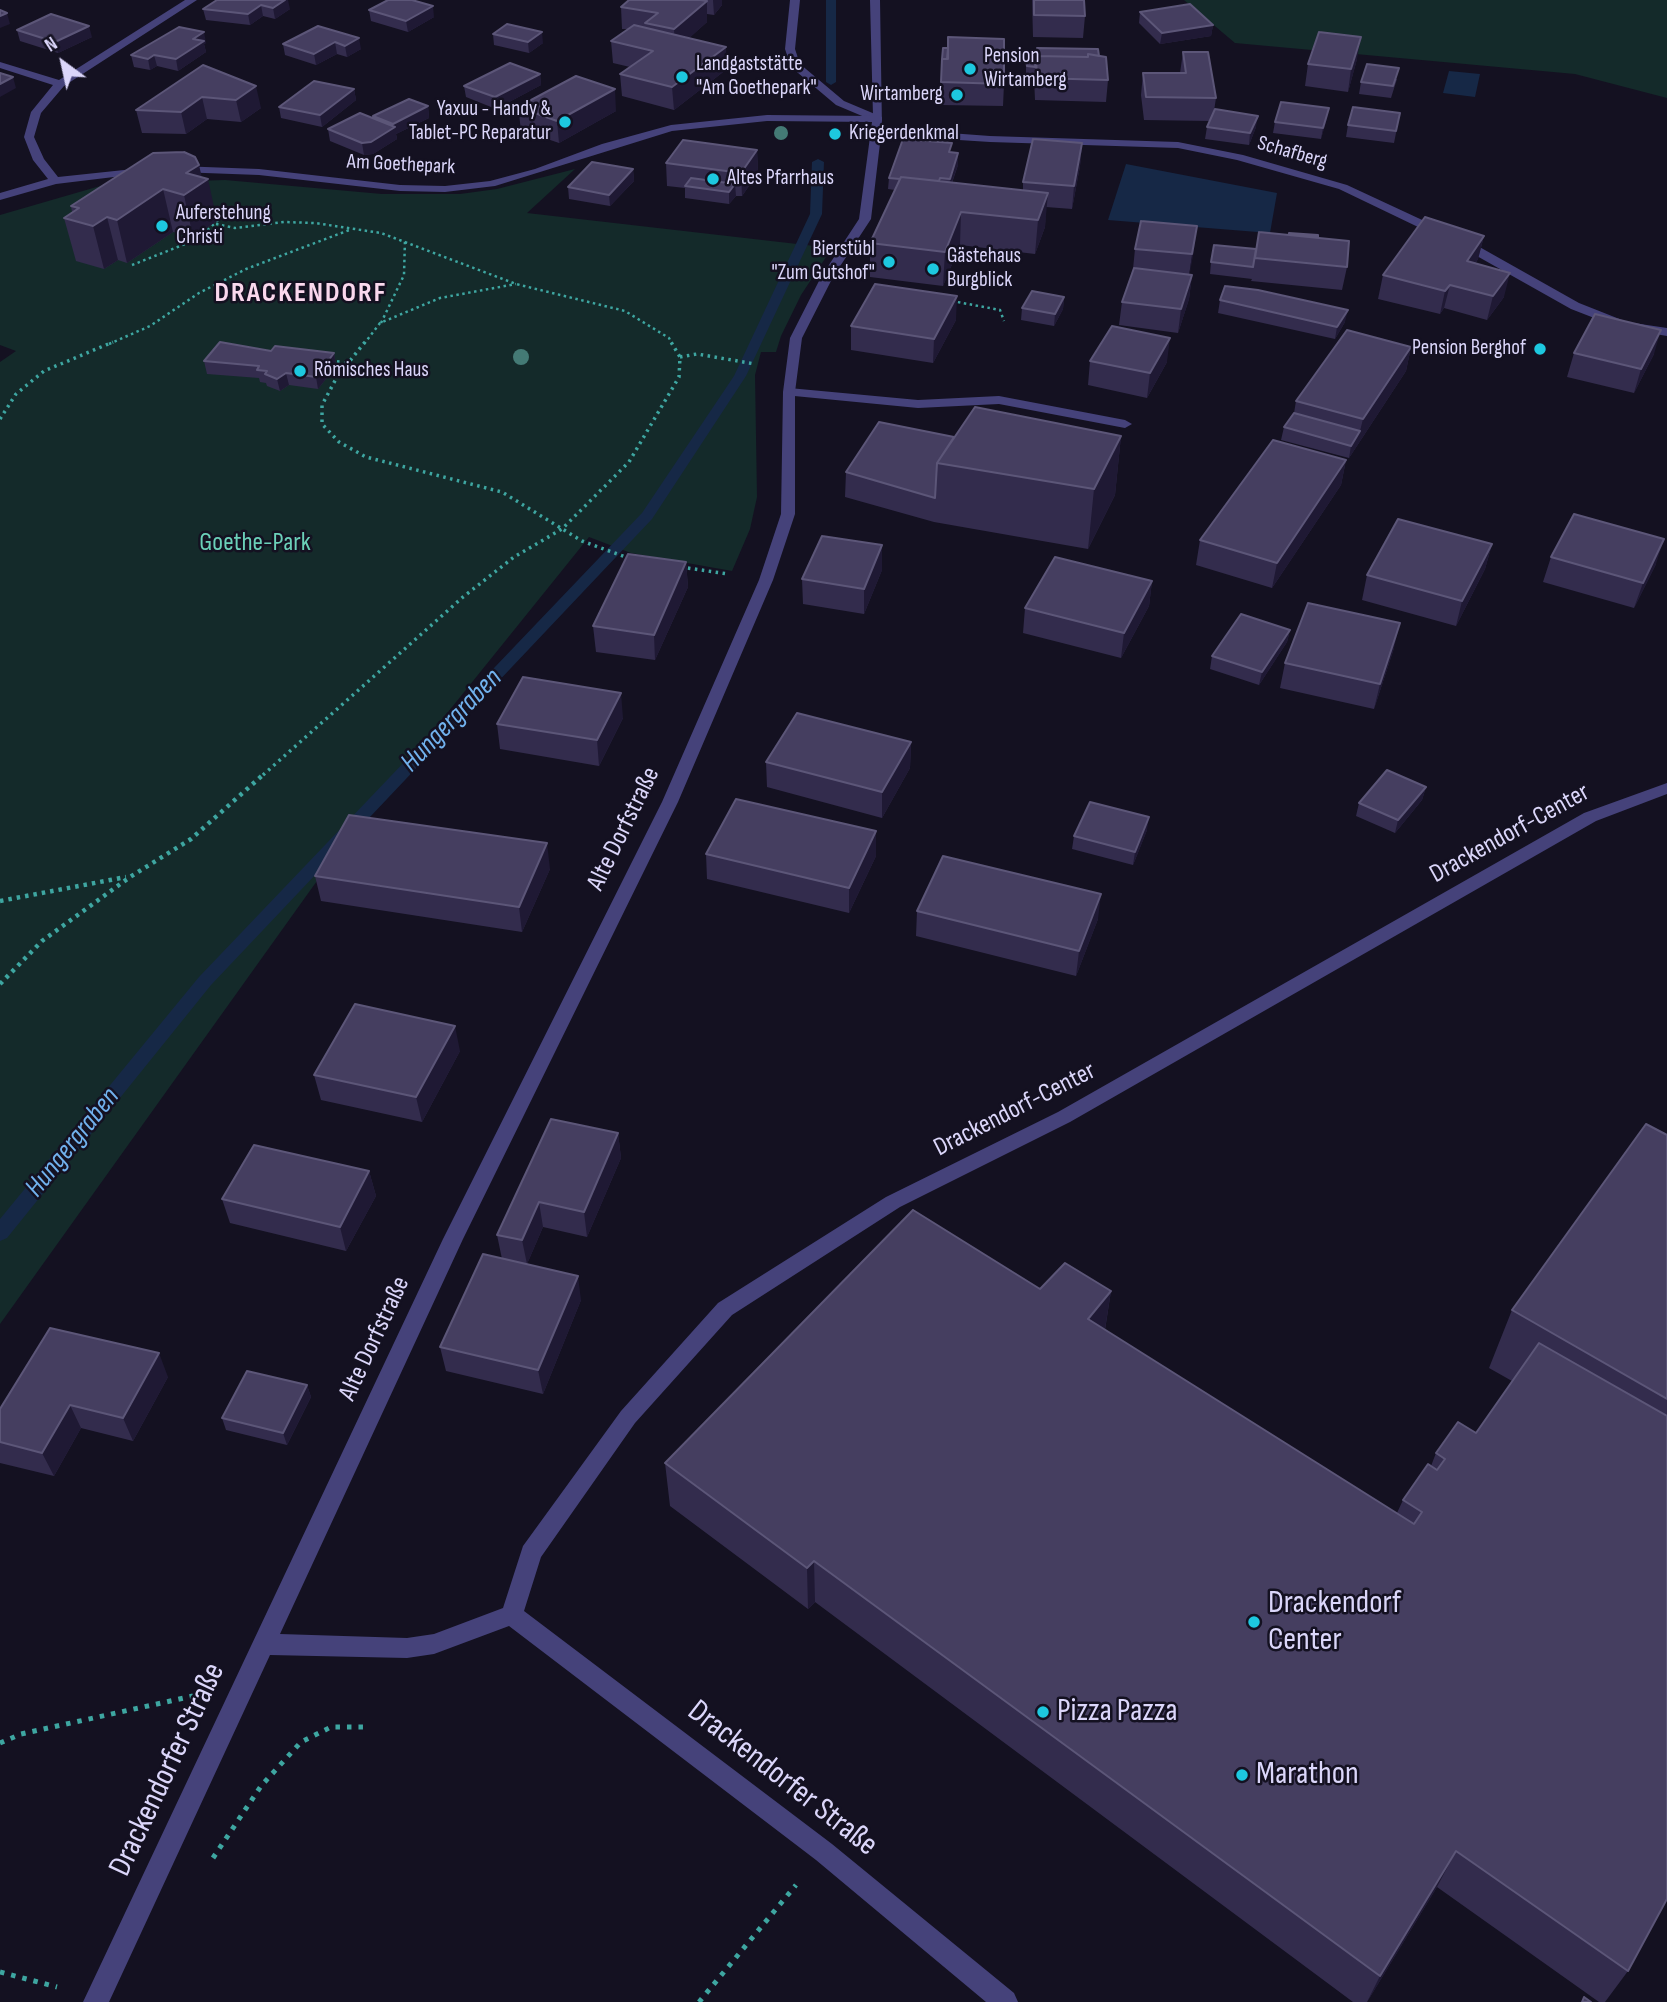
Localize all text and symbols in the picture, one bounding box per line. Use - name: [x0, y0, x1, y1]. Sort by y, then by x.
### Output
- north arrow: [28, 28, 98, 98]
- text: N: [41, 33, 62, 57]
- place label: Pension Wirtamberg: [984, 44, 1067, 94]
- place label: Landgaststätte "Am Goethepark": [696, 52, 817, 102]
- marker: Pension Wirtamberg: [962, 61, 978, 77]
- marker: Landgaststätte "Am Goethepark": [674, 69, 690, 85]
- place label: Wirtamberg: [860, 82, 943, 108]
- marker: Wirtamberg: [949, 87, 965, 103]
- place label: Yaxuu - Handy & Tablet-PC Reparatur: [409, 97, 551, 147]
- marker: Yaxuu - Handy & Tablet-PC Reparatur: [557, 114, 573, 130]
- place label: Kriegerdenkmal: [849, 121, 959, 147]
- marker: Kriegerdenkmal: [827, 126, 843, 142]
- street label: Schafberg: [1254, 131, 1330, 175]
- street label: Am Goethepark: [346, 150, 456, 180]
- place label: Altes Pfarrhaus: [727, 166, 834, 192]
- marker: Altes Pfarrhaus: [705, 171, 721, 187]
- place label: Auferstehung Christi: [176, 201, 271, 251]
- marker: Auferstehung Christi: [154, 218, 170, 234]
- place label: Bierstübl "Zum Gutshof": [771, 237, 875, 287]
- place label: Gästehaus Burgblick: [947, 244, 1021, 294]
- marker: Bierstübl "Zum Gutshof": [881, 254, 897, 270]
- marker: Gästehaus Burgblick: [925, 261, 941, 277]
- district label: DRACKENDORF: [216, 277, 386, 311]
- place label: Pension Berghof: [1412, 336, 1526, 362]
- marker: Pension Berghof: [1532, 341, 1548, 357]
- place label: Römisches Haus: [314, 358, 429, 384]
- marker: Römisches Haus: [292, 363, 308, 379]
- park label: Goethe-Park: [199, 527, 311, 559]
- water label: Hungergraben: [394, 662, 510, 780]
- street label: Alte Dorfstraße: [581, 762, 667, 896]
- street label: Drackendorf-Center: [1425, 777, 1595, 891]
- street label: Drackendorf-Center: [929, 1056, 1101, 1164]
- water label: Hungergraben: [19, 1082, 127, 1204]
- street label: Alte Dorfstraße: [333, 1272, 417, 1406]
- place label: Drackendorf Center: [1268, 1585, 1401, 1660]
- marker: Drackendorf Center: [1246, 1614, 1262, 1630]
- street label: Drackendorfer Straße: [102, 1657, 234, 1883]
- street label: Drackendorfer Straße: [679, 1693, 885, 1865]
- place label: Pizza Pazza: [1057, 1693, 1178, 1731]
- marker: Pizza Pazza: [1035, 1704, 1051, 1720]
- place label: Marathon: [1256, 1756, 1359, 1794]
- marker: Marathon: [1234, 1767, 1250, 1783]

